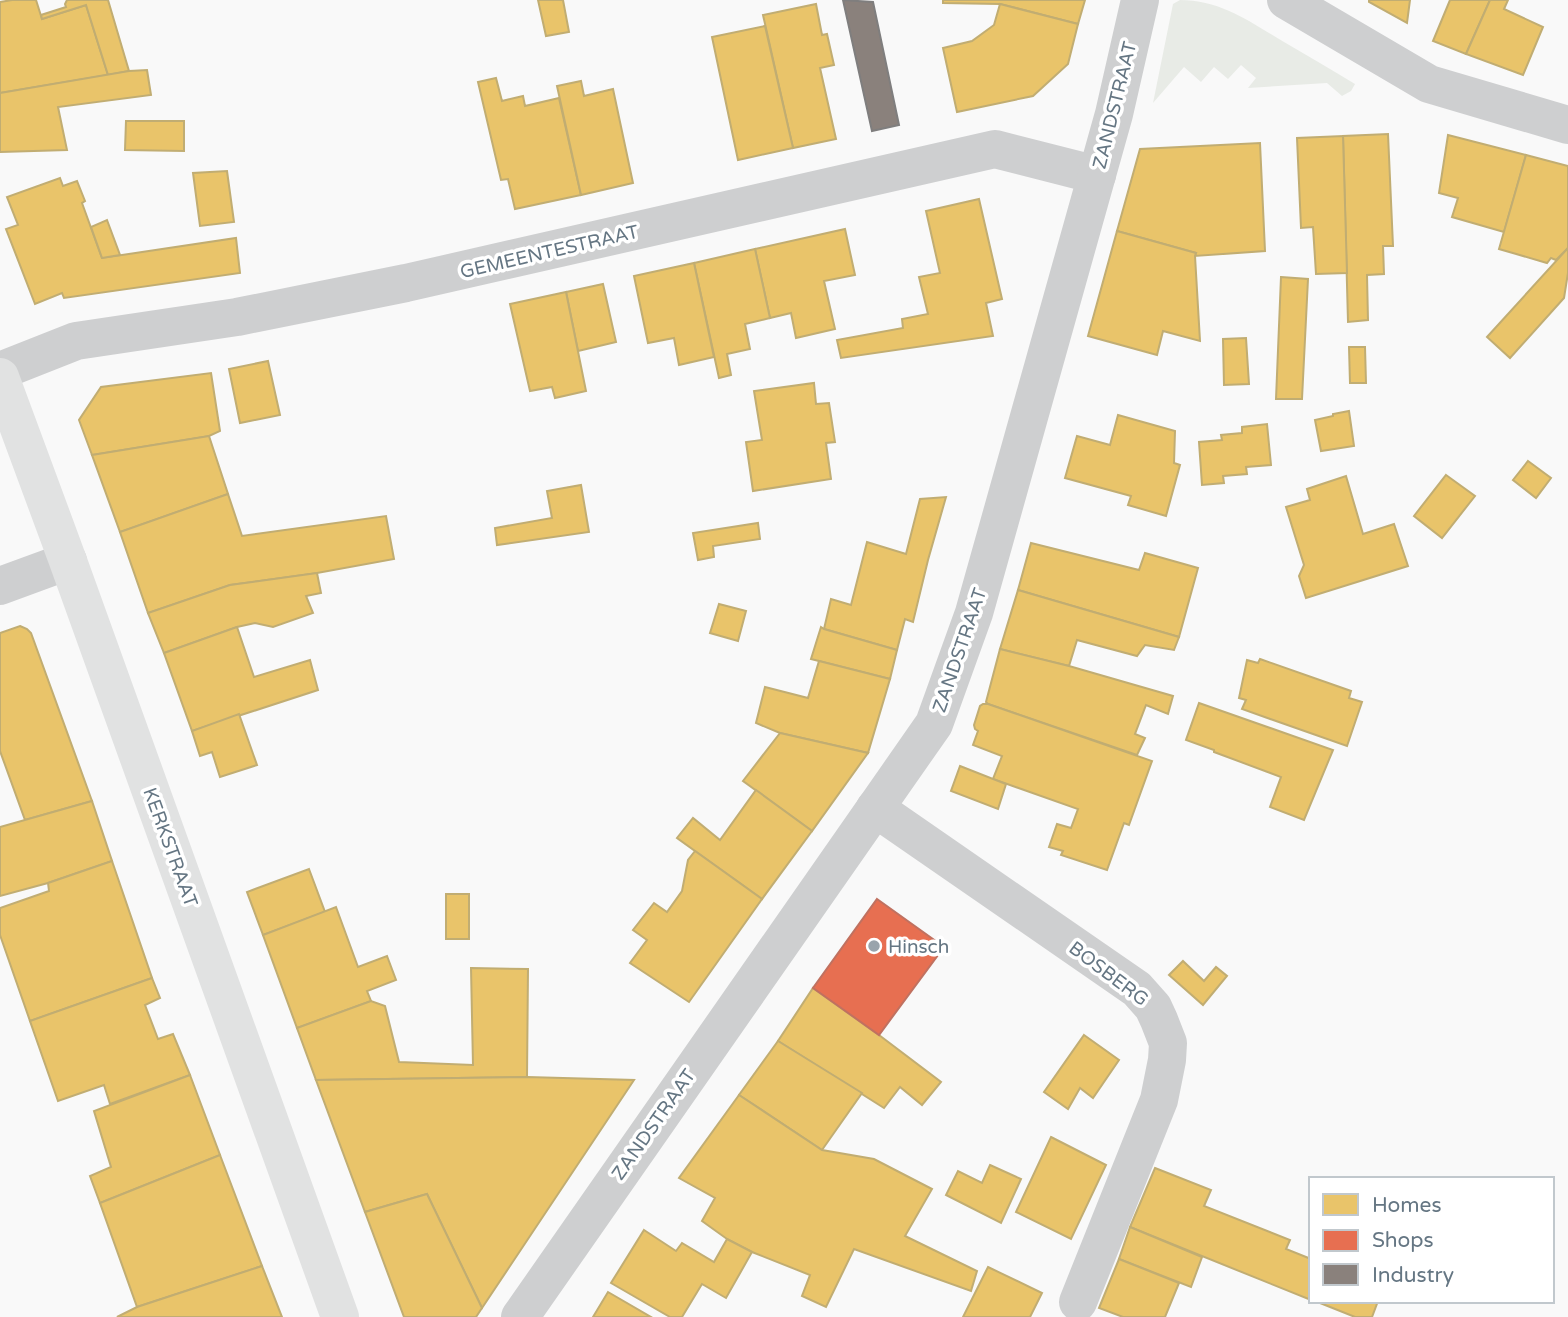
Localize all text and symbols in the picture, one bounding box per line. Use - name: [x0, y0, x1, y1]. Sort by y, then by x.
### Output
- street label: ZANDSTRAAT: [1089, 39, 1142, 171]
- street label: GEMEENTESTRAAT: [458, 221, 641, 283]
- street label: ZANDSTRAAT: [928, 585, 992, 716]
- street label: KERKSTRAAT: [138, 785, 202, 911]
- place label: Hinsch: [888, 936, 949, 958]
- street label: BOSBERG: [1064, 937, 1152, 1011]
- marker: Hinsch: [866, 938, 882, 954]
- street label: ZANDSTRAAT: [607, 1065, 700, 1184]
- legend: [1309, 1177, 1554, 1303]
- text: Homes: [1372, 1193, 1442, 1218]
- text: Shops: [1372, 1228, 1434, 1253]
- text: Industry: [1372, 1263, 1454, 1288]

